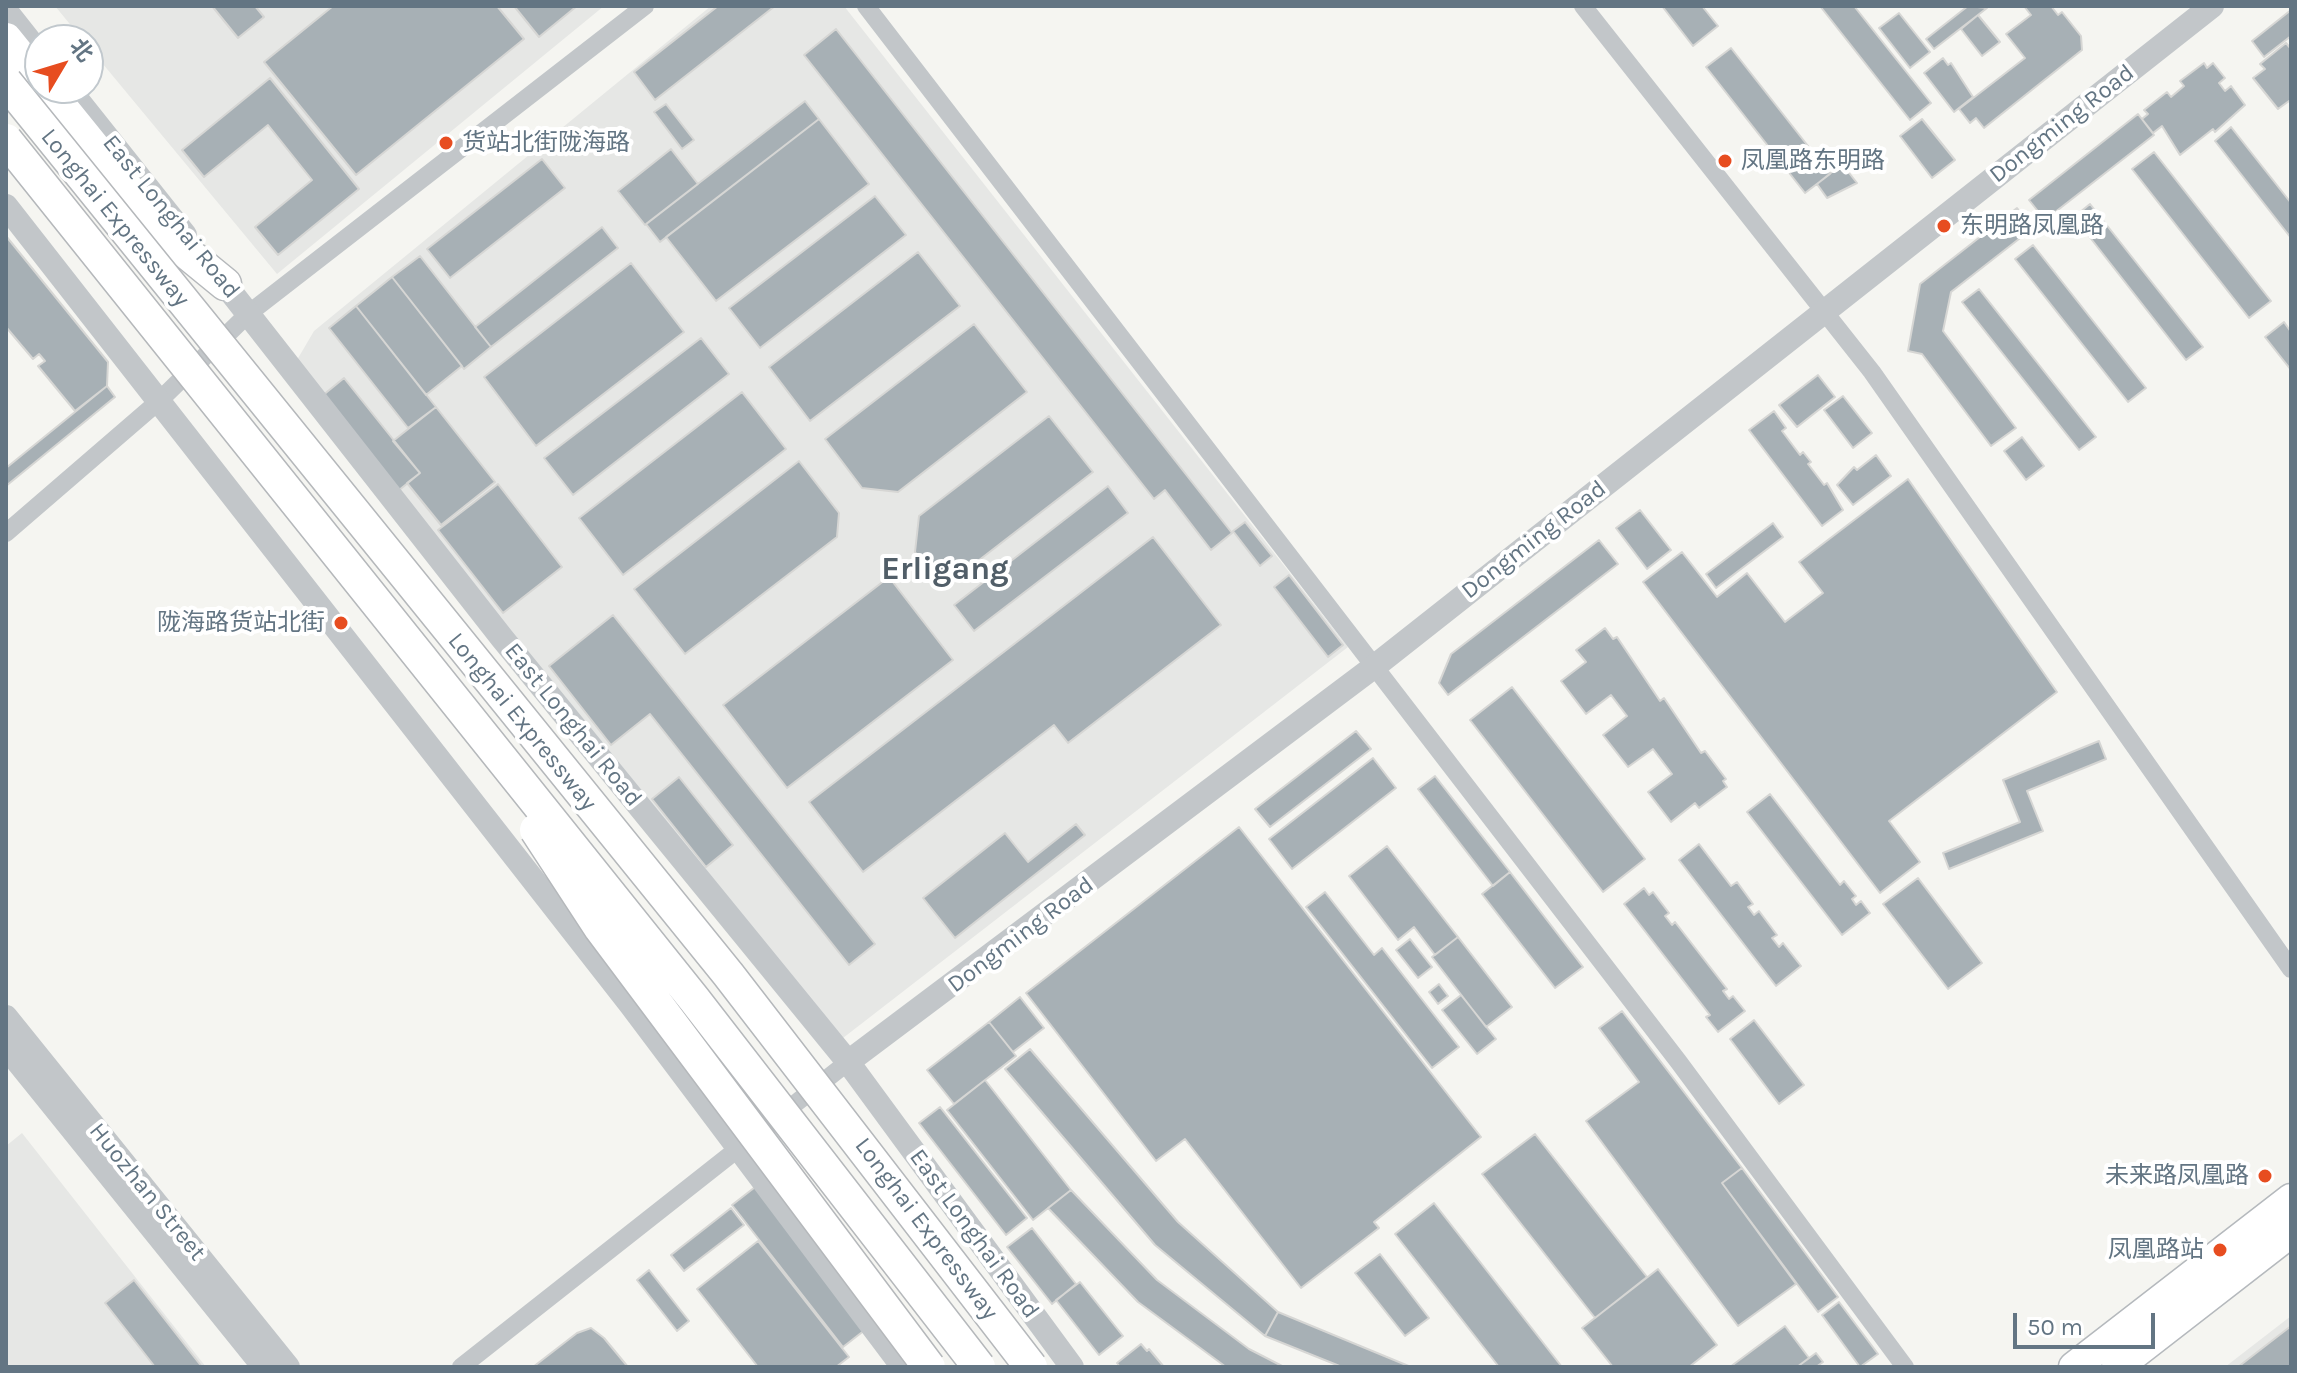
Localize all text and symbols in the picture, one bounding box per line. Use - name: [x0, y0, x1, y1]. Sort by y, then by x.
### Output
- north arrow: [24, 24, 104, 104]
- text: 北: [64, 34, 98, 67]
- street label: Dongming Road: [1984, 59, 2140, 189]
- street label: Longhai Expressway: [34, 123, 196, 313]
- street label: East Longhai Road: [96, 129, 246, 305]
- place label: 货站北街陇海路: [462, 129, 630, 157]
- marker: 货站北街陇海路: [437, 134, 455, 152]
- place label: 凤凰路东明路: [1741, 147, 1885, 175]
- marker: 凤凰路东明路: [1716, 152, 1734, 170]
- place label: 东明路凤凰路: [1960, 212, 2104, 240]
- marker: 东明路凤凰路: [1935, 217, 1953, 235]
- street label: Dongming Road: [1456, 475, 1612, 605]
- district label: Erligang: [881, 551, 1009, 589]
- place label: 陇海路货站北街: [157, 609, 325, 637]
- marker: 陇海路货站北街: [332, 614, 350, 632]
- street label: Longhai Expressway: [441, 627, 603, 817]
- street label: East Longhai Road: [498, 637, 648, 813]
- street label: Dongming Road: [942, 871, 1100, 999]
- street label: Huozhan Street: [83, 1117, 211, 1267]
- street label: Longhai Expressway: [848, 1132, 1004, 1326]
- street label: East Longhai Road: [903, 1144, 1045, 1324]
- place label: 未来路凤凰路: [2105, 1162, 2249, 1190]
- marker: 未来路凤凰路: [2256, 1167, 2274, 1185]
- place label: 凤凰路站: [2108, 1236, 2204, 1264]
- marker: 凤凰路站: [2211, 1241, 2229, 1259]
- scale bar: [2017, 1297, 2159, 1347]
- text: 50 m: [2027, 1313, 2083, 1341]

